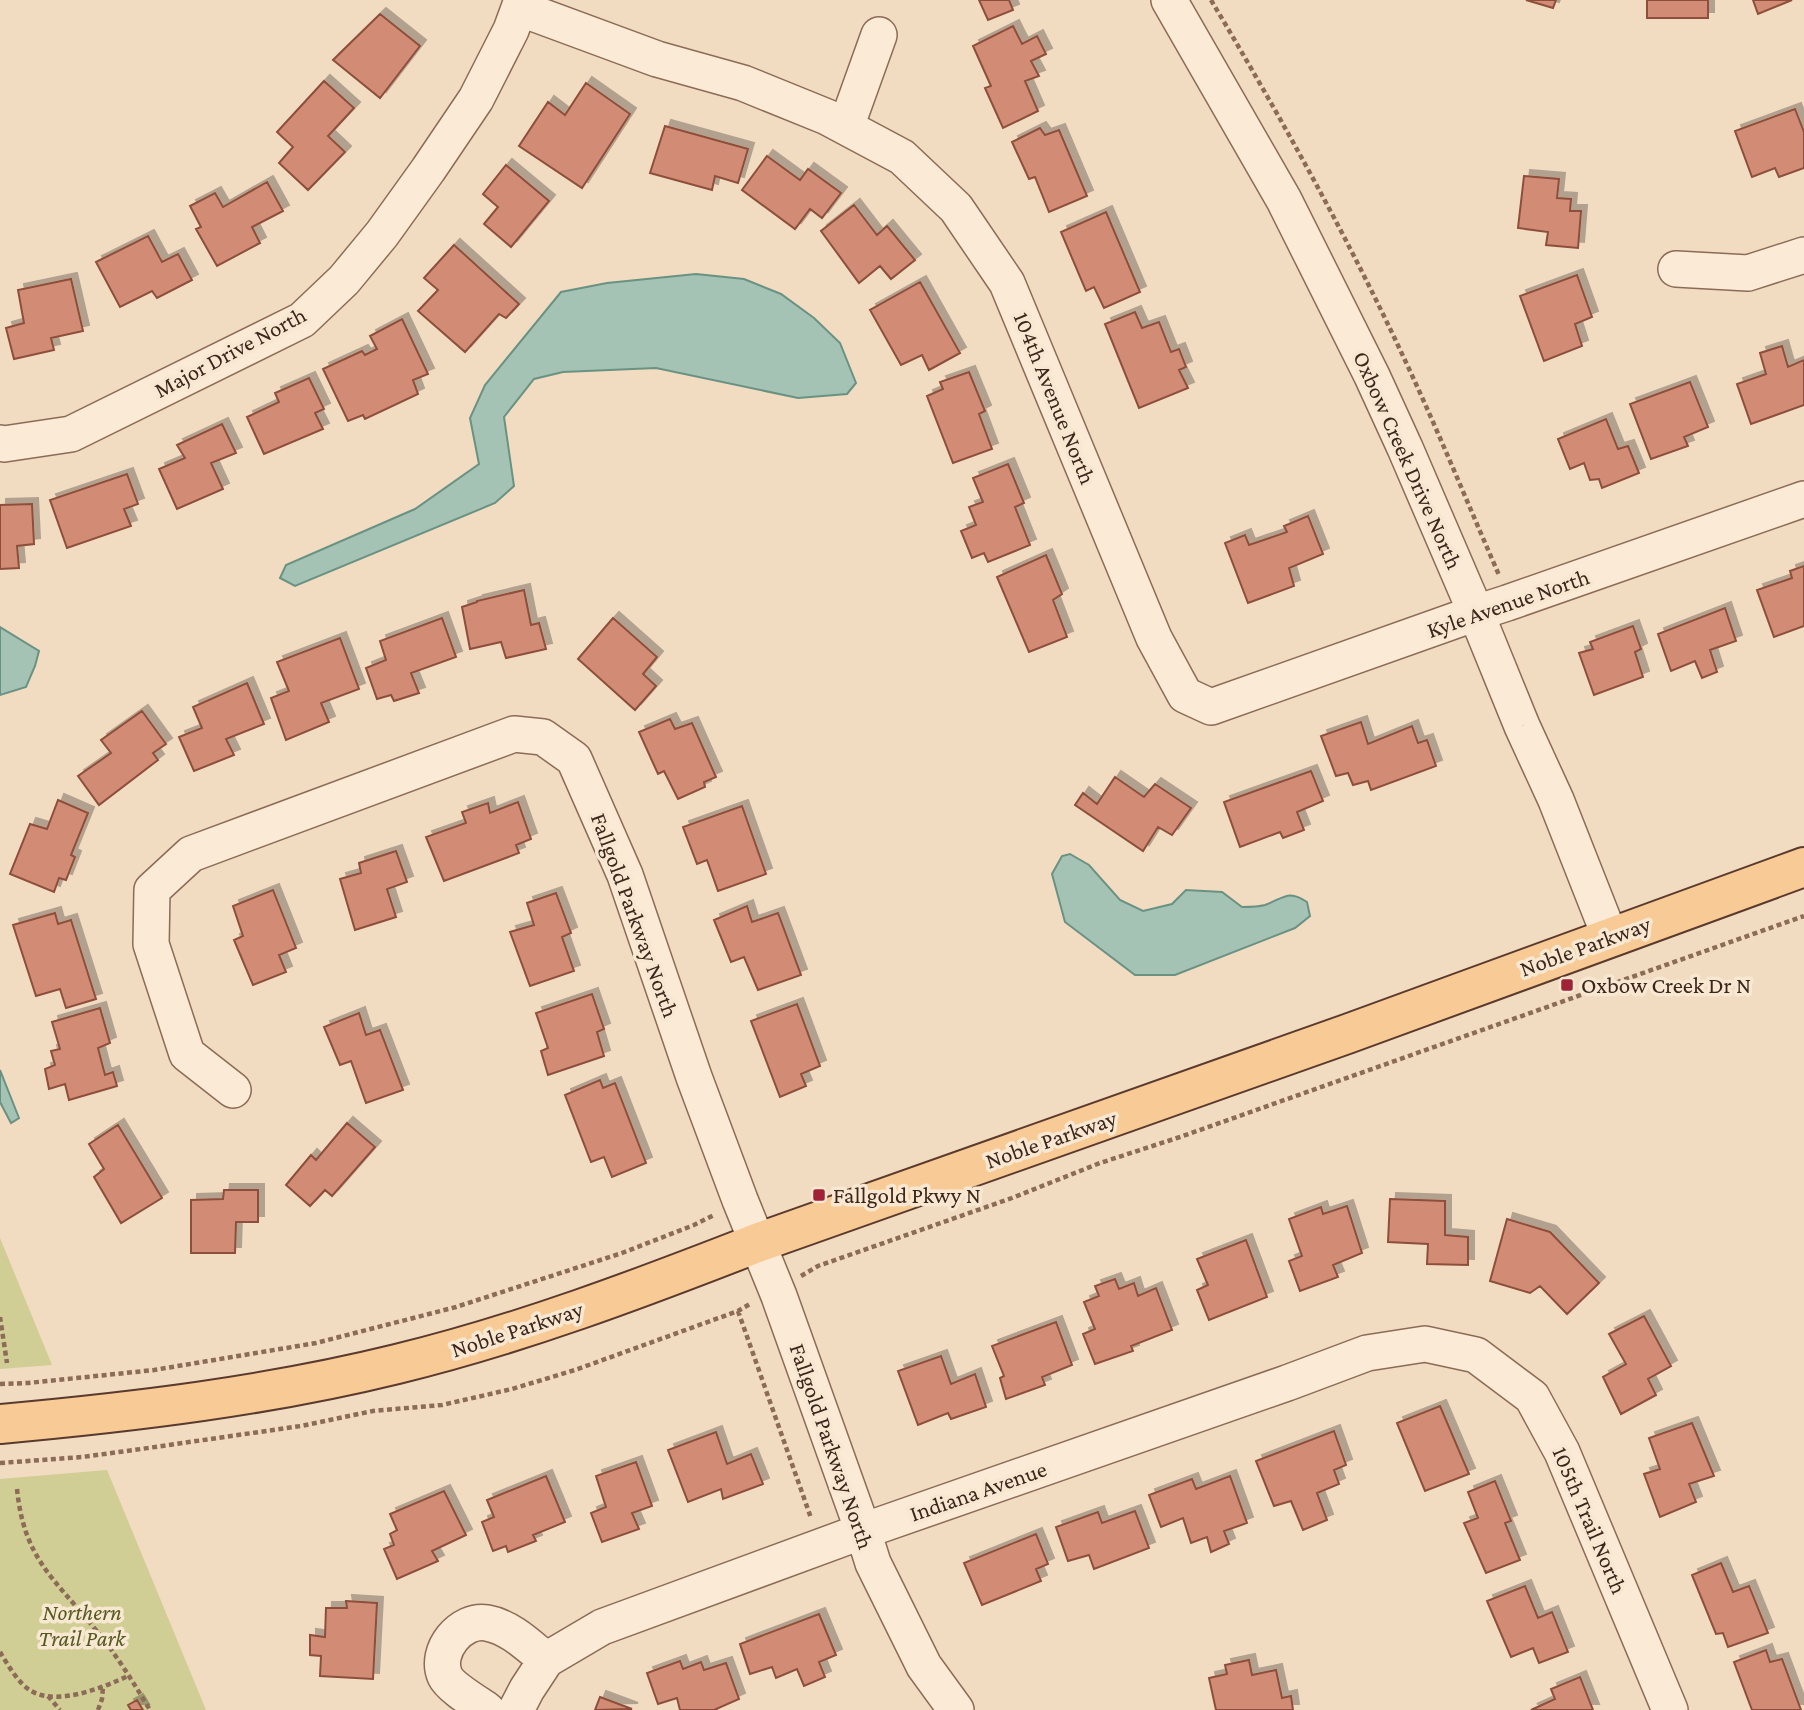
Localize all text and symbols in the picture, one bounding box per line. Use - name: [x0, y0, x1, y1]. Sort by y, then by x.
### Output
- street label: Major Drive North: [150, 301, 310, 403]
- street label: 104th Avenue North: [1009, 308, 1101, 488]
- street label: Oxbow Creek Drive North: [1348, 347, 1468, 573]
- street label: Kyle Avenue North: [1423, 563, 1593, 643]
- street label: Fallgold Parkway North: [586, 809, 684, 1021]
- street label: Noble Parkway: [1516, 910, 1654, 982]
- place label: Oxbow Creek Dr N: [1581, 972, 1751, 998]
- marker: Oxbow Creek Dr N: [1559, 977, 1575, 993]
- street label: Noble Parkway: [982, 1104, 1120, 1174]
- place label: Fallgold Pkwy N: [833, 1182, 981, 1208]
- marker: Fallgold Pkwy N: [811, 1187, 827, 1203]
- street label: Noble Parkway: [448, 1295, 587, 1363]
- street label: Fallgold Parkway North: [785, 1340, 879, 1552]
- street label: 105th Trail North: [1547, 1442, 1633, 1598]
- street label: Indiana Avenue: [906, 1455, 1050, 1527]
- park label: Northern Trail Park: [39, 1599, 126, 1651]

